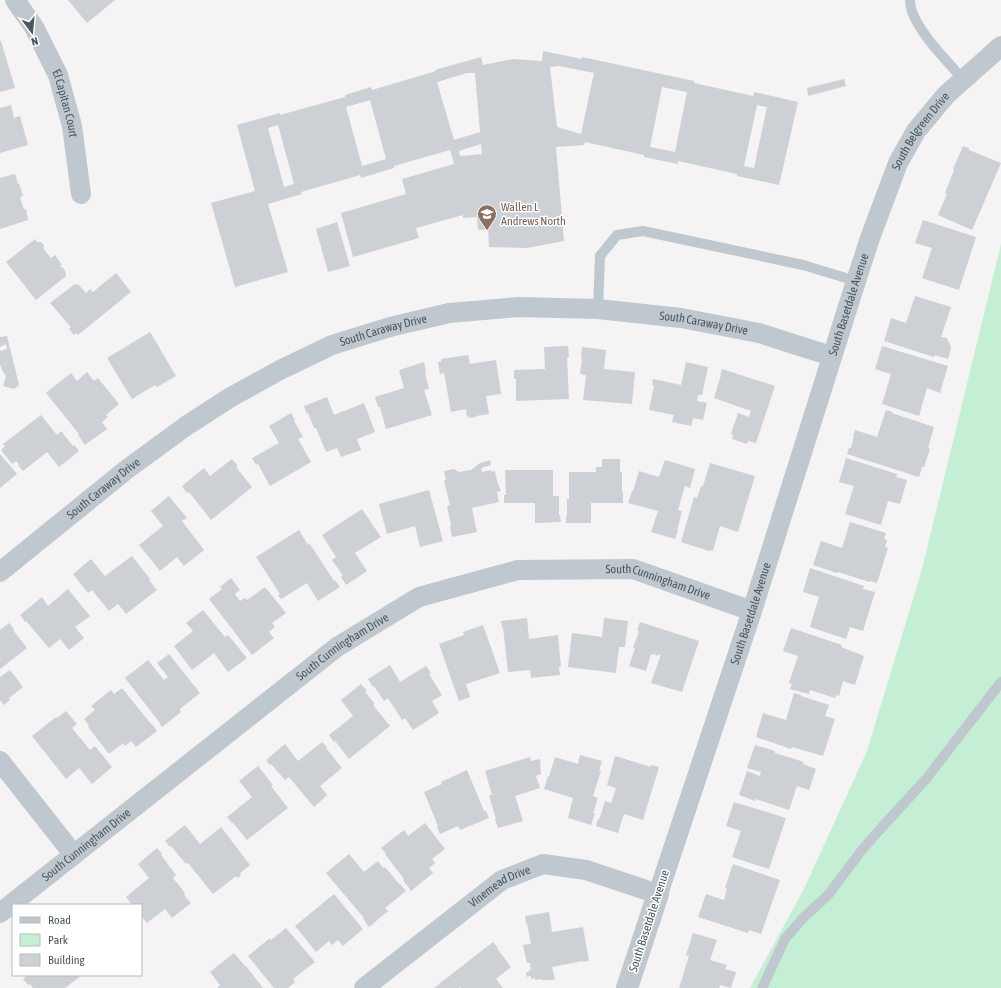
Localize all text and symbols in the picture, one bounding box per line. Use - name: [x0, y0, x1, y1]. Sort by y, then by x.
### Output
- north arrow: [12, 12, 52, 52]
- text: N: [30, 35, 40, 48]
- street label: El Capitan Court: [49, 67, 80, 139]
- street label: South Belgreen Drive: [889, 89, 952, 172]
- place label: Wallen L Andrews North: [501, 200, 566, 228]
- school or university icon: Wallen L Andrews North: [476, 203, 498, 231]
- street label: South Basetdale Avenue: [826, 252, 871, 358]
- street label: South Caraway Drive: [659, 309, 749, 338]
- street label: South Caraway Drive: [338, 312, 428, 349]
- street label: South Caraway Drive: [64, 455, 143, 522]
- street label: South Basetdale Avenue: [728, 561, 774, 666]
- street label: South Cunningham Drive: [605, 562, 712, 603]
- street label: South Cunningham Drive: [294, 610, 391, 683]
- street label: South Cunningham Drive: [39, 806, 134, 884]
- street label: Vinemead Drive: [466, 863, 532, 910]
- street label: South Basetdale Avenue: [626, 868, 672, 974]
- legend: [12, 904, 142, 976]
- text: Road: [48, 913, 71, 927]
- text: Park: [48, 933, 69, 947]
- text: Building: [48, 953, 86, 967]

